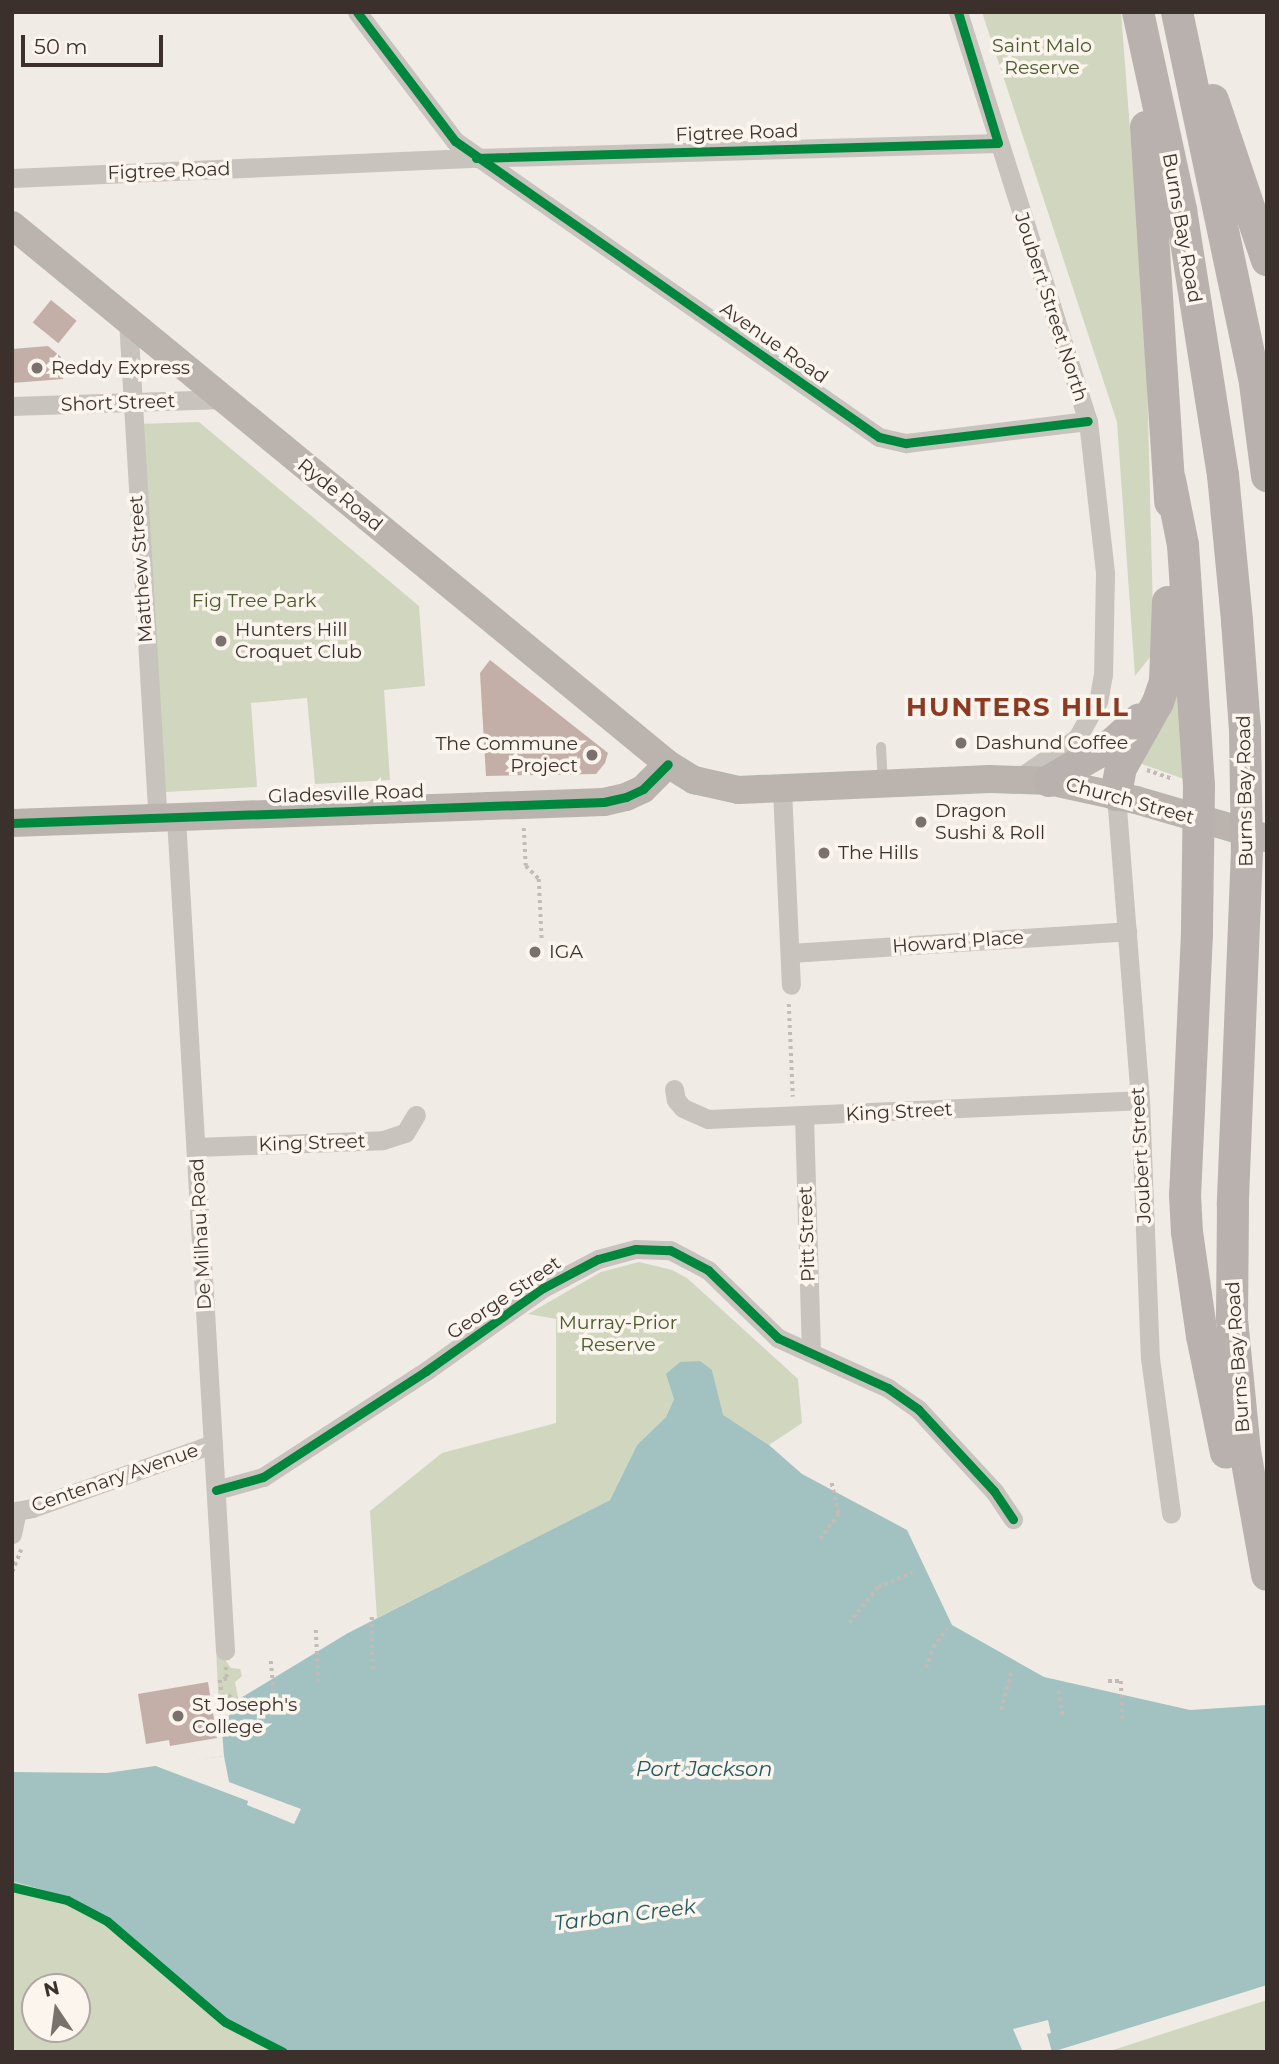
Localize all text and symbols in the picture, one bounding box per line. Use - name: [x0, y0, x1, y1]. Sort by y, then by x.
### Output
- scale bar: [24, 21, 166, 65]
- text: 50 m: [34, 34, 88, 59]
- park label: Saint Malo Reserve: [992, 35, 1092, 79]
- street label: Figtree Road: [675, 119, 799, 147]
- street label: Burns Bay Road: [1158, 151, 1206, 305]
- street label: Figtree Road: [107, 157, 231, 185]
- street label: Joubert Street North: [1010, 210, 1092, 404]
- street label: Avenue Road: [716, 297, 832, 389]
- place label: Reddy Express: [51, 357, 190, 379]
- marker: Reddy Express: [29, 360, 45, 376]
- street label: Short Street: [60, 390, 176, 416]
- street label: Ryde Road: [293, 454, 387, 536]
- street label: Matthew Street: [124, 494, 158, 644]
- park label: Fig Tree Park: [192, 590, 316, 612]
- place label: Hunters Hill Croquet Club: [235, 619, 362, 663]
- marker: Hunters Hill Croquet Club: [213, 633, 229, 649]
- district label: HUNTERS HILL: [907, 692, 1129, 724]
- street label: Burns Bay Road: [1232, 715, 1258, 867]
- place label: Dashund Coffee: [975, 732, 1128, 754]
- place label: The Commune Project: [435, 733, 578, 777]
- marker: Dashund Coffee: [953, 735, 969, 751]
- marker: The Commune Project: [584, 747, 600, 763]
- street label: Church Street: [1063, 773, 1197, 829]
- street label: Gladesville Road: [268, 780, 424, 808]
- place label: Dragon Sushi & Roll: [935, 800, 1045, 844]
- marker: Dragon Sushi & Roll: [913, 814, 929, 830]
- place label: The Hills: [838, 842, 918, 864]
- marker: The Hills: [816, 845, 832, 861]
- street label: Howard Place: [891, 926, 1025, 958]
- place label: IGA: [549, 941, 583, 963]
- marker: IGA: [527, 944, 543, 960]
- street label: Joubert Street: [1126, 1086, 1156, 1224]
- street label: King Street: [845, 1098, 953, 1126]
- street label: King Street: [258, 1130, 366, 1156]
- street label: De Milhau Road: [186, 1158, 216, 1310]
- street label: Pitt Street: [794, 1186, 820, 1282]
- street label: George Street: [443, 1252, 565, 1344]
- street label: Burns Bay Road: [1221, 1280, 1255, 1434]
- park label: Murray-Prior Reserve: [559, 1312, 677, 1356]
- street label: Centenary Avenue: [29, 1439, 201, 1517]
- place label: St Joseph's College: [192, 1694, 297, 1738]
- marker: St Joseph's College: [170, 1708, 186, 1724]
- water label: Port Jackson: [636, 1756, 772, 1782]
- water label: Tarban Creek: [553, 1894, 697, 1936]
- north arrow: [21, 1973, 91, 2043]
- text: N: [42, 1976, 62, 2002]

